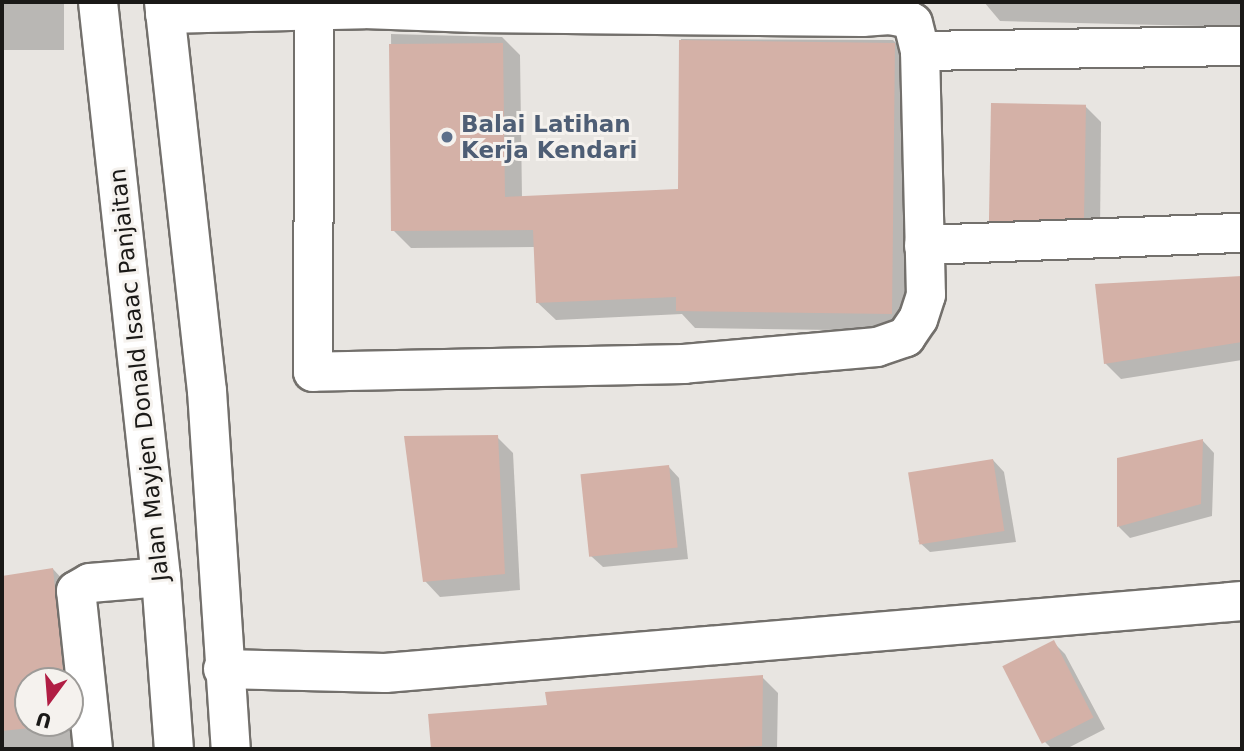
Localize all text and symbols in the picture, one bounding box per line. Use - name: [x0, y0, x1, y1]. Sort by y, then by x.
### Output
- place label: Balai Latihan Kerja Kendari: [461, 110, 637, 164]
- marker: Balai Latihan Kerja Kendari: [439, 129, 455, 145]
- street label: Jalan Mayjen Donald Isaac Panjaitan: [104, 167, 174, 583]
- north arrow: [14, 667, 84, 737]
- text: U: [33, 708, 54, 733]

